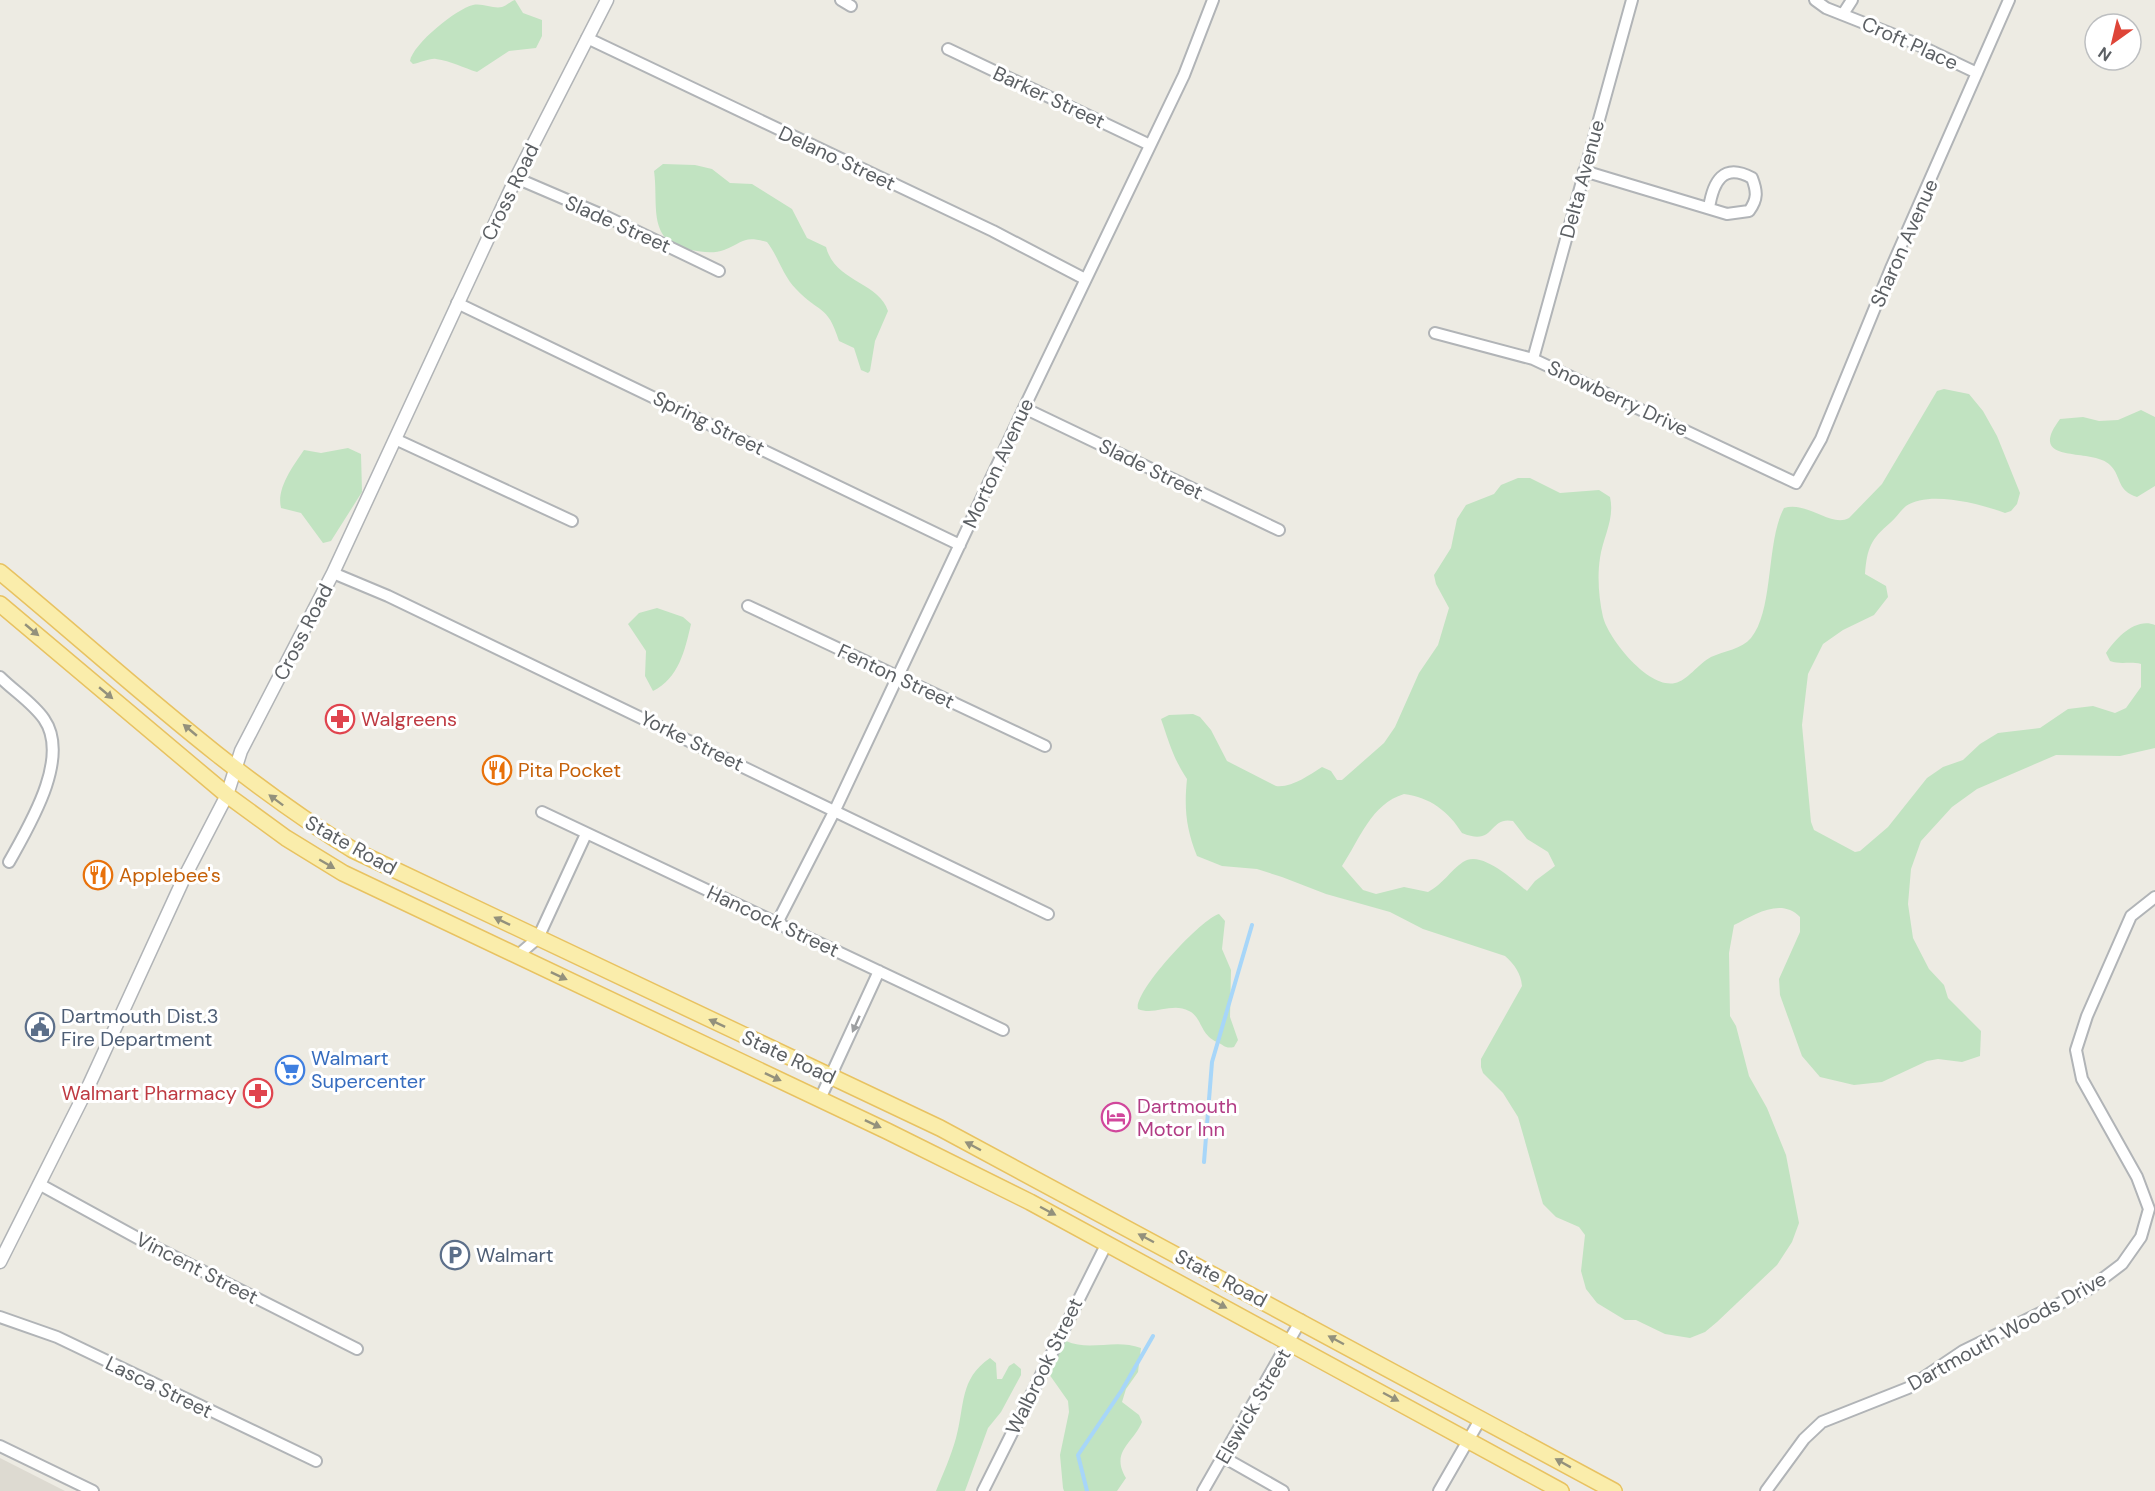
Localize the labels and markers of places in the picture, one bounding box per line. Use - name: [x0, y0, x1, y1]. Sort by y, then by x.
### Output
- pharmacy icon: Walgreens: [324, 703, 356, 735]
- place label: Walgreens: [361, 706, 457, 732]
- restaurant icon: Pita Pocket: [481, 754, 513, 786]
- place label: Pita Pocket: [518, 757, 621, 783]
- restaurant icon: Applebee's: [82, 859, 114, 891]
- place label: Applebee's: [119, 862, 221, 888]
- place label: Dartmouth Dist.3 Fire Department: [61, 1003, 218, 1052]
- public building icon: Dartmouth Dist.3 Fire Department: [24, 1011, 56, 1043]
- place label: Walmart Supercenter: [311, 1045, 426, 1094]
- supermarket icon: Walmart Supercenter: [274, 1054, 306, 1086]
- pharmacy icon: Walmart Pharmacy: [242, 1077, 274, 1109]
- place label: Walmart Pharmacy: [61, 1080, 237, 1106]
- place label: Dartmouth Motor Inn: [1137, 1093, 1237, 1142]
- hotel icon: Dartmouth Motor Inn: [1100, 1101, 1132, 1133]
- parking icon: Walmart: [439, 1239, 471, 1271]
- place label: Walmart: [476, 1242, 554, 1268]

